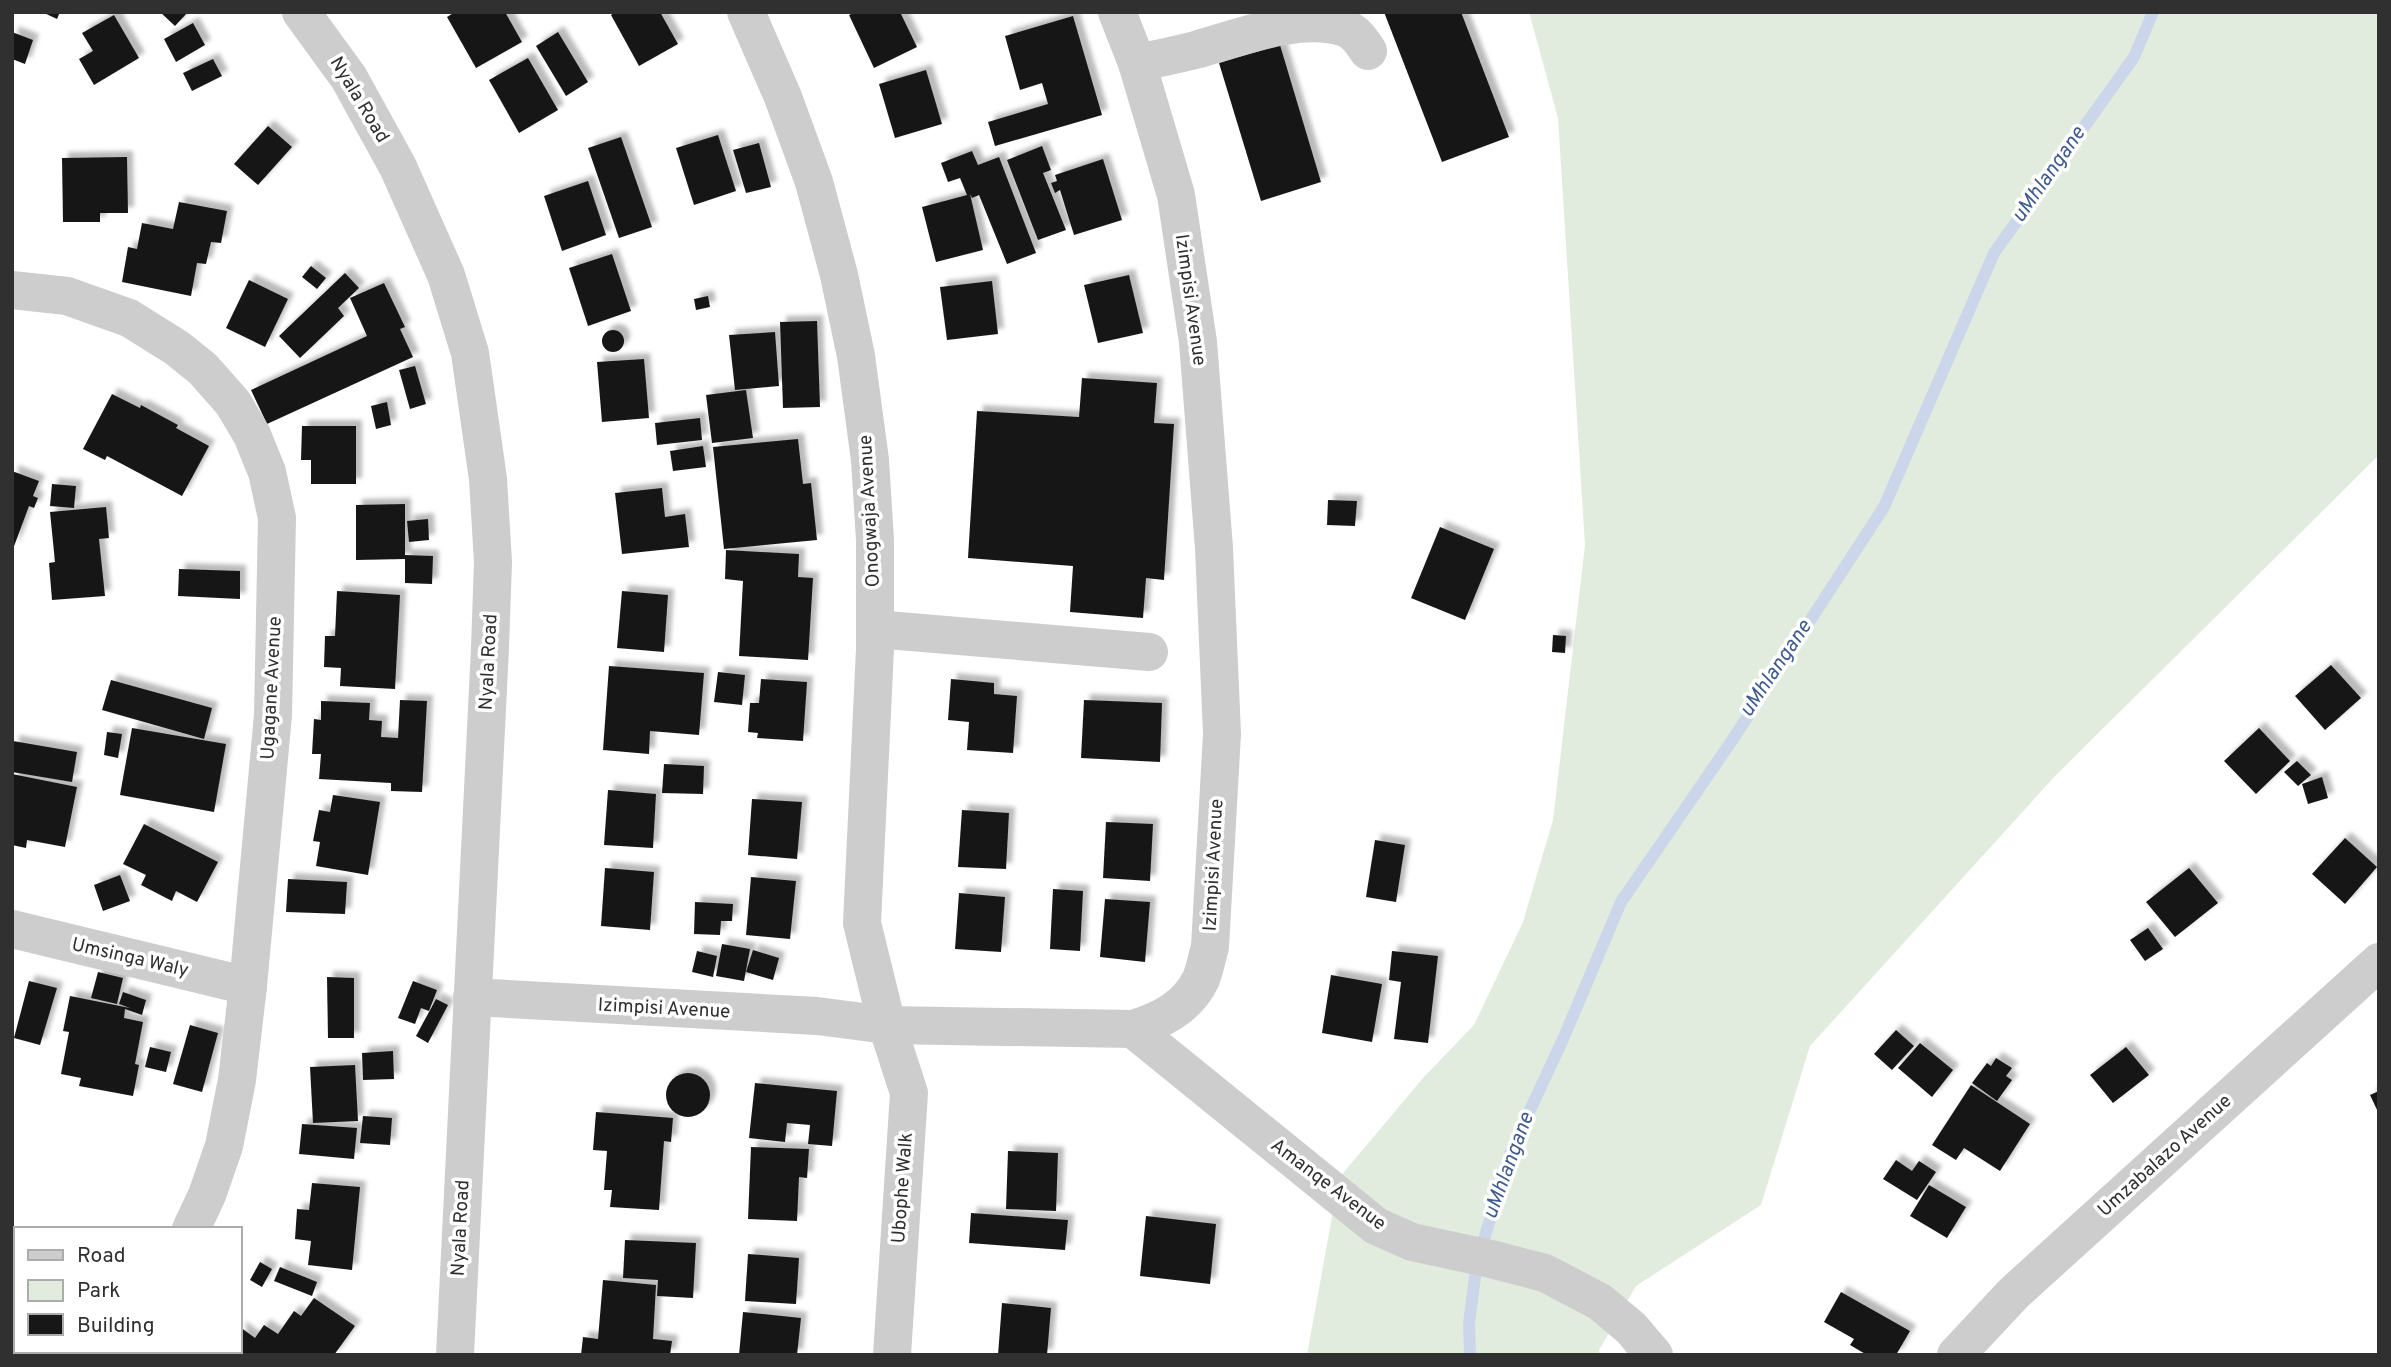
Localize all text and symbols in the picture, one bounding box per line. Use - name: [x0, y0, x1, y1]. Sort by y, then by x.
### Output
- street label: Nyala Road: [324, 52, 394, 148]
- water label: uMhlangane: [2006, 121, 2093, 228]
- street label: Izimpisi Avenue: [1169, 233, 1211, 367]
- street label: Onogwaja Avenue: [854, 434, 886, 588]
- street label: Nyala Road: [474, 613, 504, 711]
- water label: uMhlangane: [1734, 614, 1819, 723]
- street label: Ugagane Avenue: [256, 616, 288, 760]
- street label: Izimpisi Avenue: [1199, 798, 1229, 932]
- street label: Umsinga Waly: [69, 933, 191, 983]
- street label: Izimpisi Avenue: [597, 994, 731, 1024]
- street label: Umzabalazo Avenue: [2093, 1090, 2237, 1222]
- water label: uMhlangane: [1477, 1108, 1541, 1223]
- street label: Ubophe Walk: [887, 1132, 919, 1244]
- street label: Amanqe Avenue: [1266, 1134, 1390, 1236]
- street label: Nyala Road: [446, 1179, 476, 1277]
- legend: [14, 1227, 242, 1353]
- text: Road: [77, 1243, 126, 1270]
- text: Park: [77, 1278, 120, 1305]
- text: Building: [77, 1313, 155, 1340]

